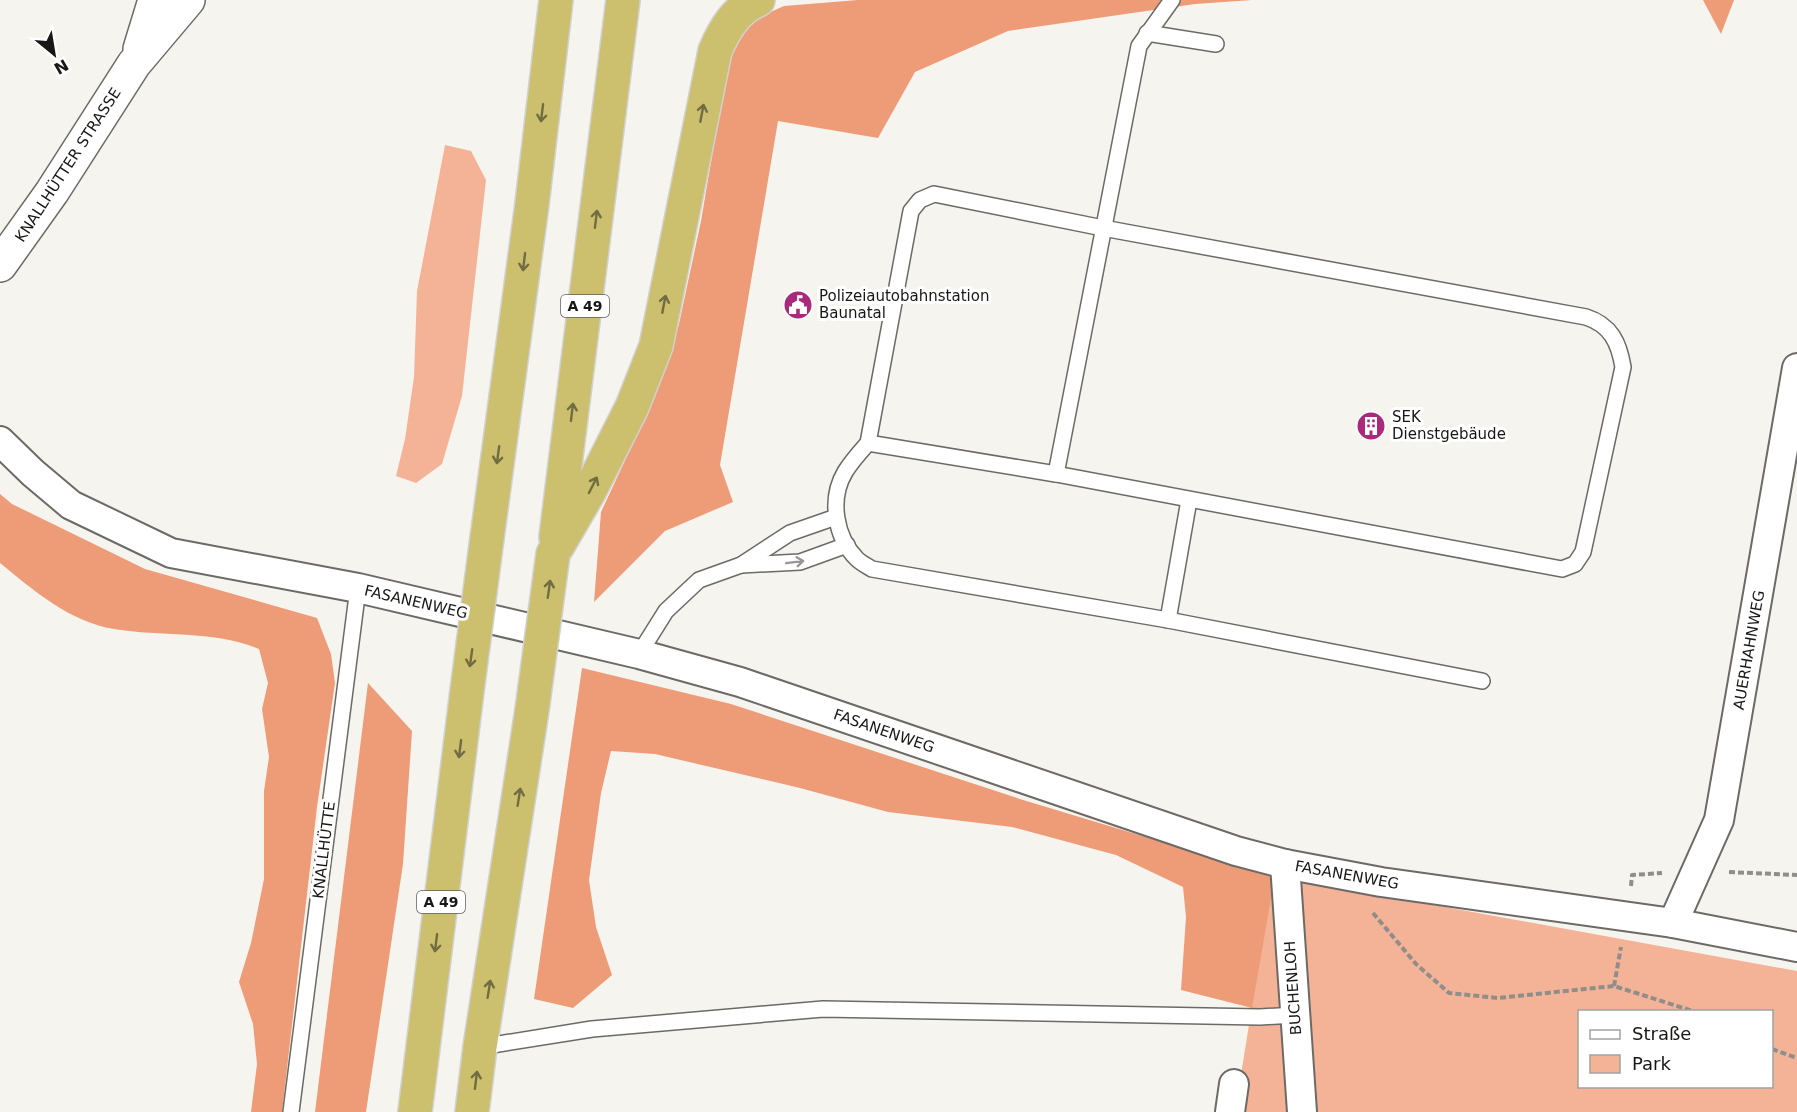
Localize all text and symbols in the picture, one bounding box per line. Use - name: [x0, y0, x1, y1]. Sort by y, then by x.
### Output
- north arrow: [24, 24, 84, 84]
- text: N: [51, 55, 72, 78]
- street label: KNALLHÜTTER STRASSE: [11, 84, 125, 246]
- one-way arrow: [537, 102, 548, 122]
- one-way arrow: [697, 104, 708, 123]
- one-way arrow: [591, 210, 602, 229]
- one-way arrow: [518, 252, 529, 271]
- place label: Polizeiautobahnstation Baunatal: [819, 287, 989, 322]
- public building icon: Polizeiautobahnstation Baunatal: [782, 289, 814, 321]
- road number: A 49: [561, 295, 609, 317]
- one-way arrow: [659, 295, 670, 315]
- one-way arrow: [566, 403, 577, 423]
- place label: SEK Dienstgebäude: [1392, 408, 1506, 443]
- building icon: SEK Dienstgebäude: [1355, 410, 1387, 442]
- one-way arrow: [493, 445, 504, 465]
- one-way arrow: [587, 476, 599, 494]
- one-way arrow: [785, 556, 805, 567]
- one-way arrow: [543, 580, 554, 600]
- street label: FASANENWEG: [363, 581, 469, 623]
- street label: AUERHAHNWEG: [1730, 589, 1768, 711]
- one-way arrow: [465, 648, 476, 667]
- street label: FASANENWEG: [831, 705, 937, 757]
- one-way arrow: [454, 739, 465, 759]
- one-way arrow: [514, 787, 525, 807]
- street label: KNALLHÜTTE: [308, 800, 339, 900]
- street label: FASANENWEG: [1294, 857, 1400, 893]
- road number: A 49: [417, 891, 465, 913]
- one-way arrow: [430, 932, 441, 952]
- street label: BUCHENLOH: [1281, 940, 1305, 1036]
- one-way arrow: [484, 980, 495, 1000]
- legend: [1578, 1010, 1773, 1088]
- text: Straße: [1632, 1023, 1691, 1044]
- text: Park: [1632, 1053, 1671, 1074]
- one-way arrow: [471, 1070, 482, 1090]

